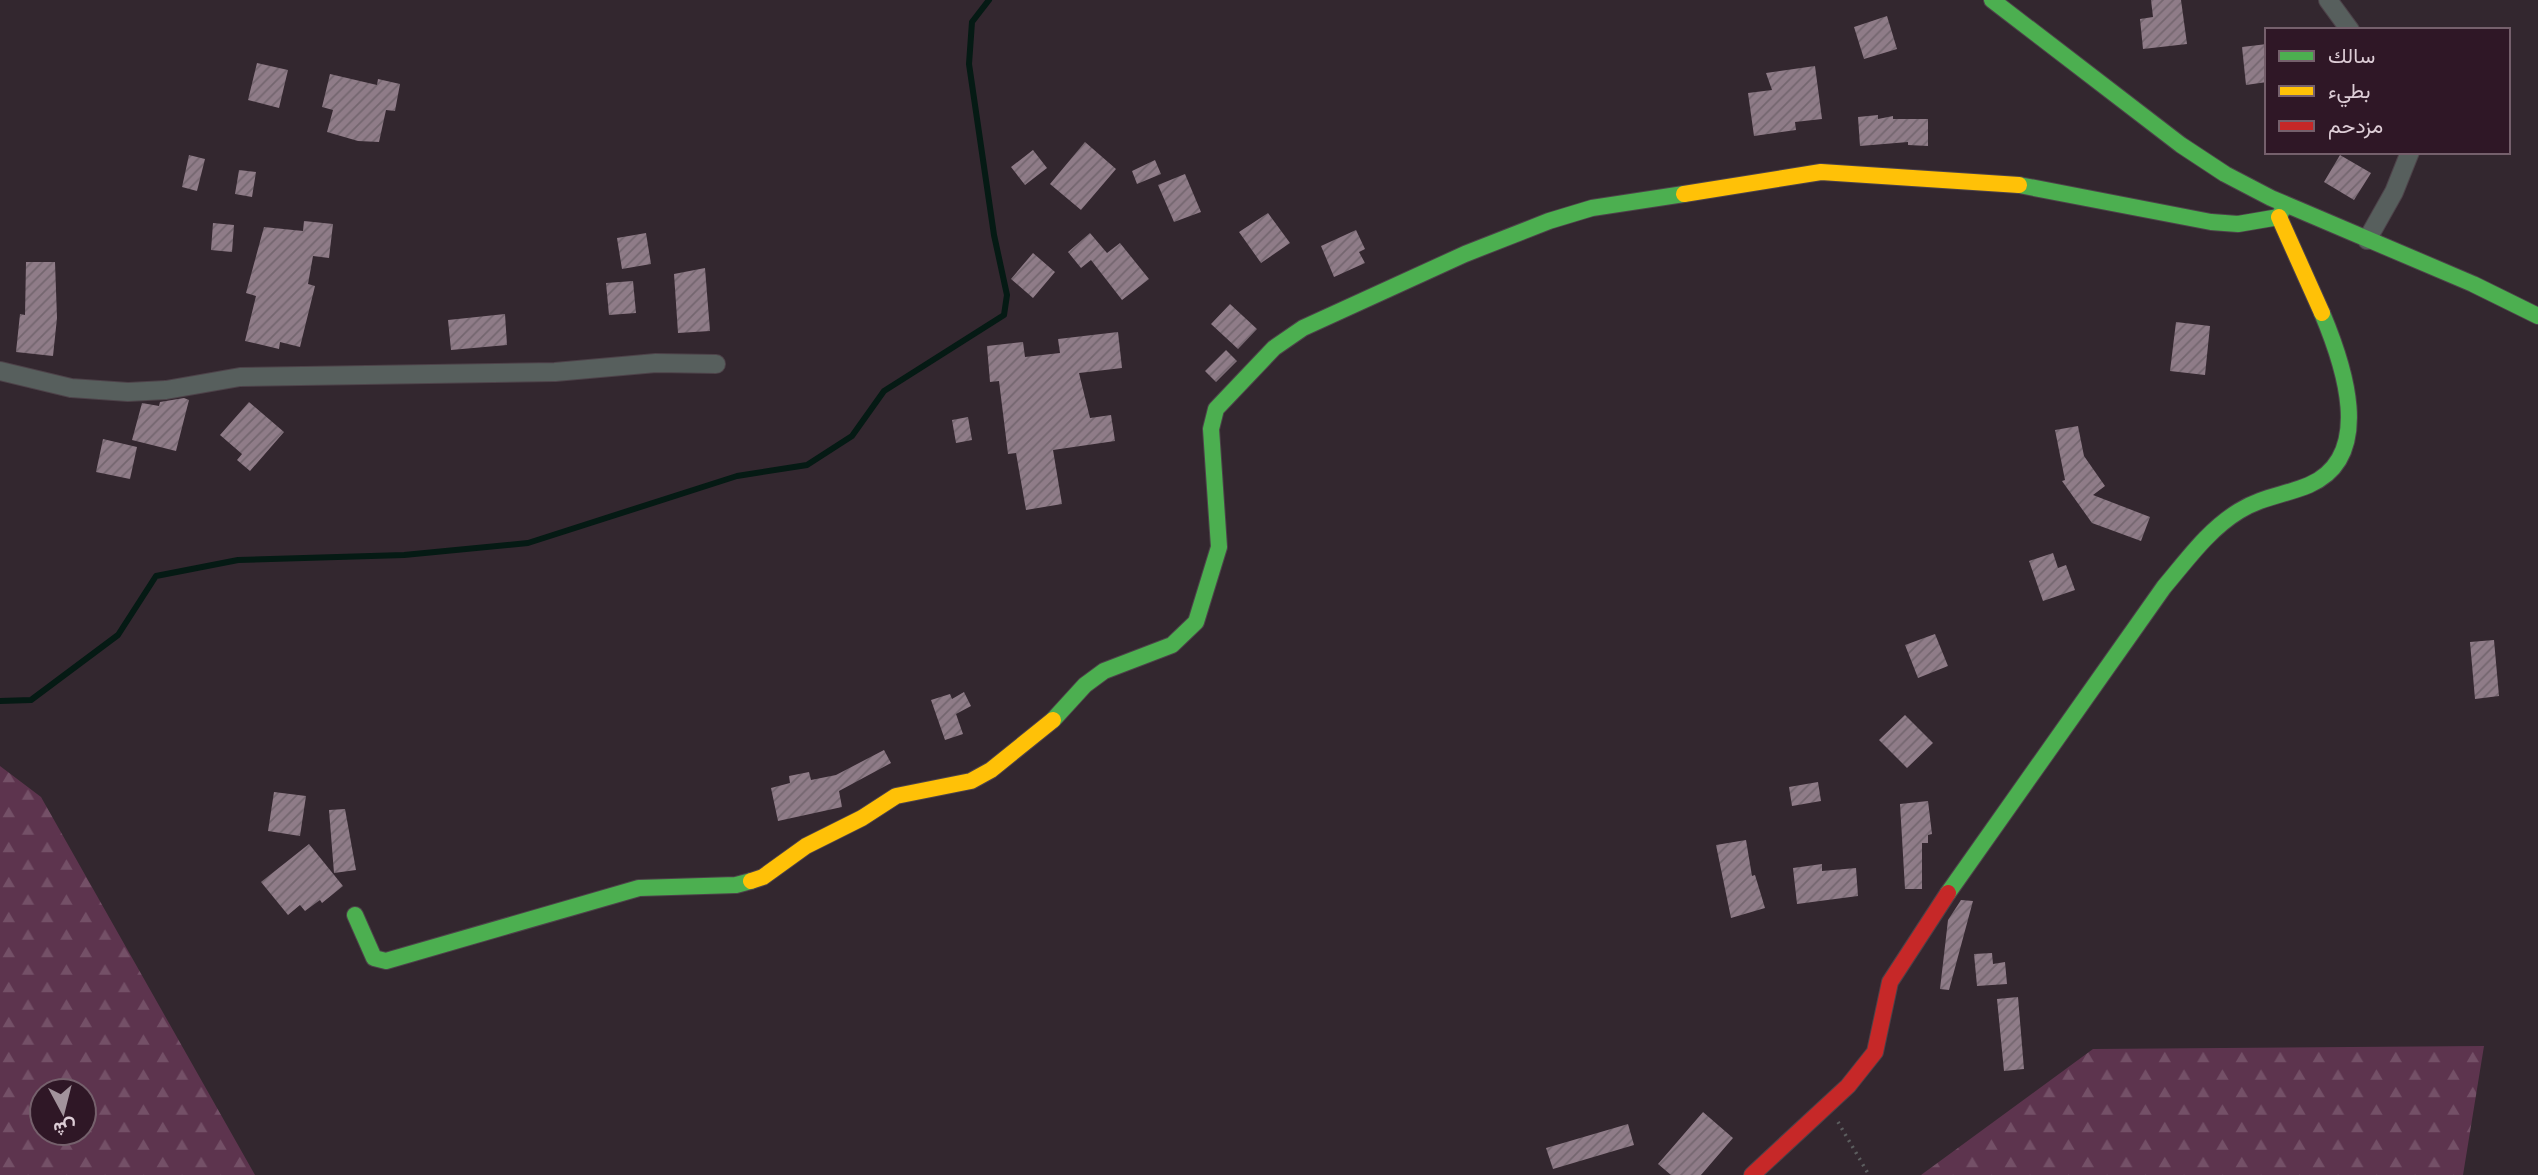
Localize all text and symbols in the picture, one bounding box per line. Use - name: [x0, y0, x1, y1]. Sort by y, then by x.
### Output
- legend: [2265, 28, 2510, 154]
- text: سالك: [2328, 42, 2375, 69]
- text: بطيء: [2328, 77, 2371, 108]
- text: مزدحم: [2328, 112, 2383, 140]
- north arrow: [28, 1077, 98, 1147]
- text: ش: [52, 1116, 78, 1142]

